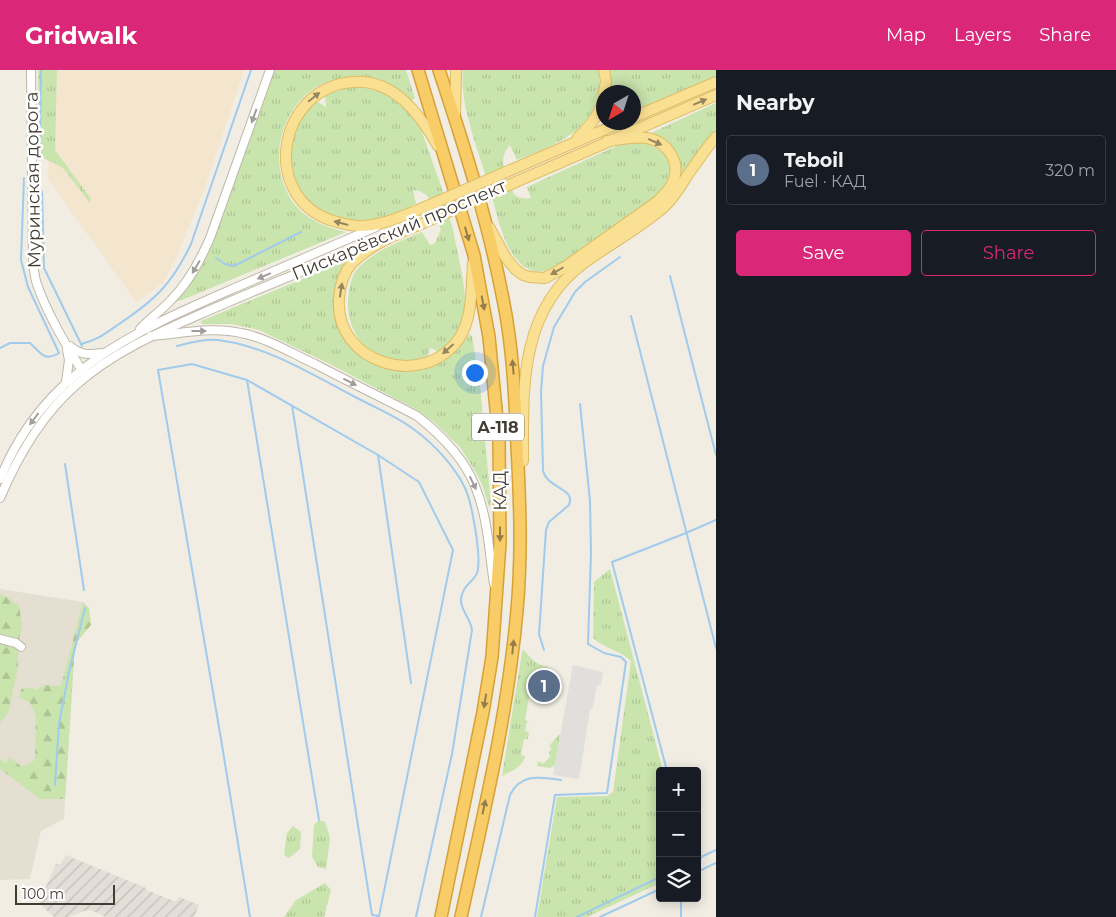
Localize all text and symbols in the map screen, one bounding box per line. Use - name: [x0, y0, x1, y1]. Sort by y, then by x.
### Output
- text: Gridwalk: [25, 21, 137, 50]
- text: Map: [886, 24, 926, 46]
- text: Layers: [954, 24, 1011, 46]
- text: Share: [1039, 24, 1091, 46]
- north arrow: [596, 85, 641, 130]
- text: Nearby: [736, 90, 815, 115]
- street label: Муринская дорога: [20, 91, 46, 269]
- one-way arrow: [307, 91, 320, 102]
- one-way arrow: [693, 97, 708, 105]
- one-way arrow: [250, 109, 258, 124]
- one-way arrow: [648, 138, 662, 146]
- text: Teboil: [784, 149, 844, 172]
- text: 1: [750, 161, 756, 180]
- text: 320 m: [1045, 161, 1095, 180]
- text: Fuel · КАД: [784, 172, 866, 191]
- street label: Пискарёвский проспект: [289, 175, 510, 285]
- one-way arrow: [334, 219, 349, 227]
- one-way arrow: [464, 226, 472, 241]
- button: Save: [736, 230, 911, 276]
- button: Share: [921, 230, 1096, 276]
- one-way arrow: [191, 261, 200, 274]
- one-way arrow: [551, 267, 564, 276]
- one-way arrow: [257, 272, 271, 280]
- one-way arrow: [337, 282, 345, 298]
- one-way arrow: [479, 295, 487, 311]
- one-way arrow: [191, 327, 207, 335]
- one-way arrow: [442, 343, 454, 355]
- one-way arrow: [508, 359, 516, 375]
- your location: [462, 360, 488, 386]
- one-way arrow: [343, 378, 357, 386]
- one-way arrow: [29, 412, 39, 426]
- road number: А-118: [472, 414, 524, 441]
- street label: КАД: [489, 471, 511, 511]
- one-way arrow: [469, 476, 477, 490]
- one-way arrow: [496, 526, 504, 542]
- one-way arrow: [509, 638, 517, 654]
- pin: 1: [528, 667, 560, 705]
- one-way arrow: [480, 693, 488, 709]
- map controls: [656, 767, 701, 902]
- button: +: [656, 767, 701, 812]
- one-way arrow: [481, 798, 489, 814]
- button: −: [656, 812, 701, 857]
- button: layers: [656, 857, 701, 902]
- scale bar: [15, 882, 115, 905]
- text: 100 m: [22, 885, 64, 903]

